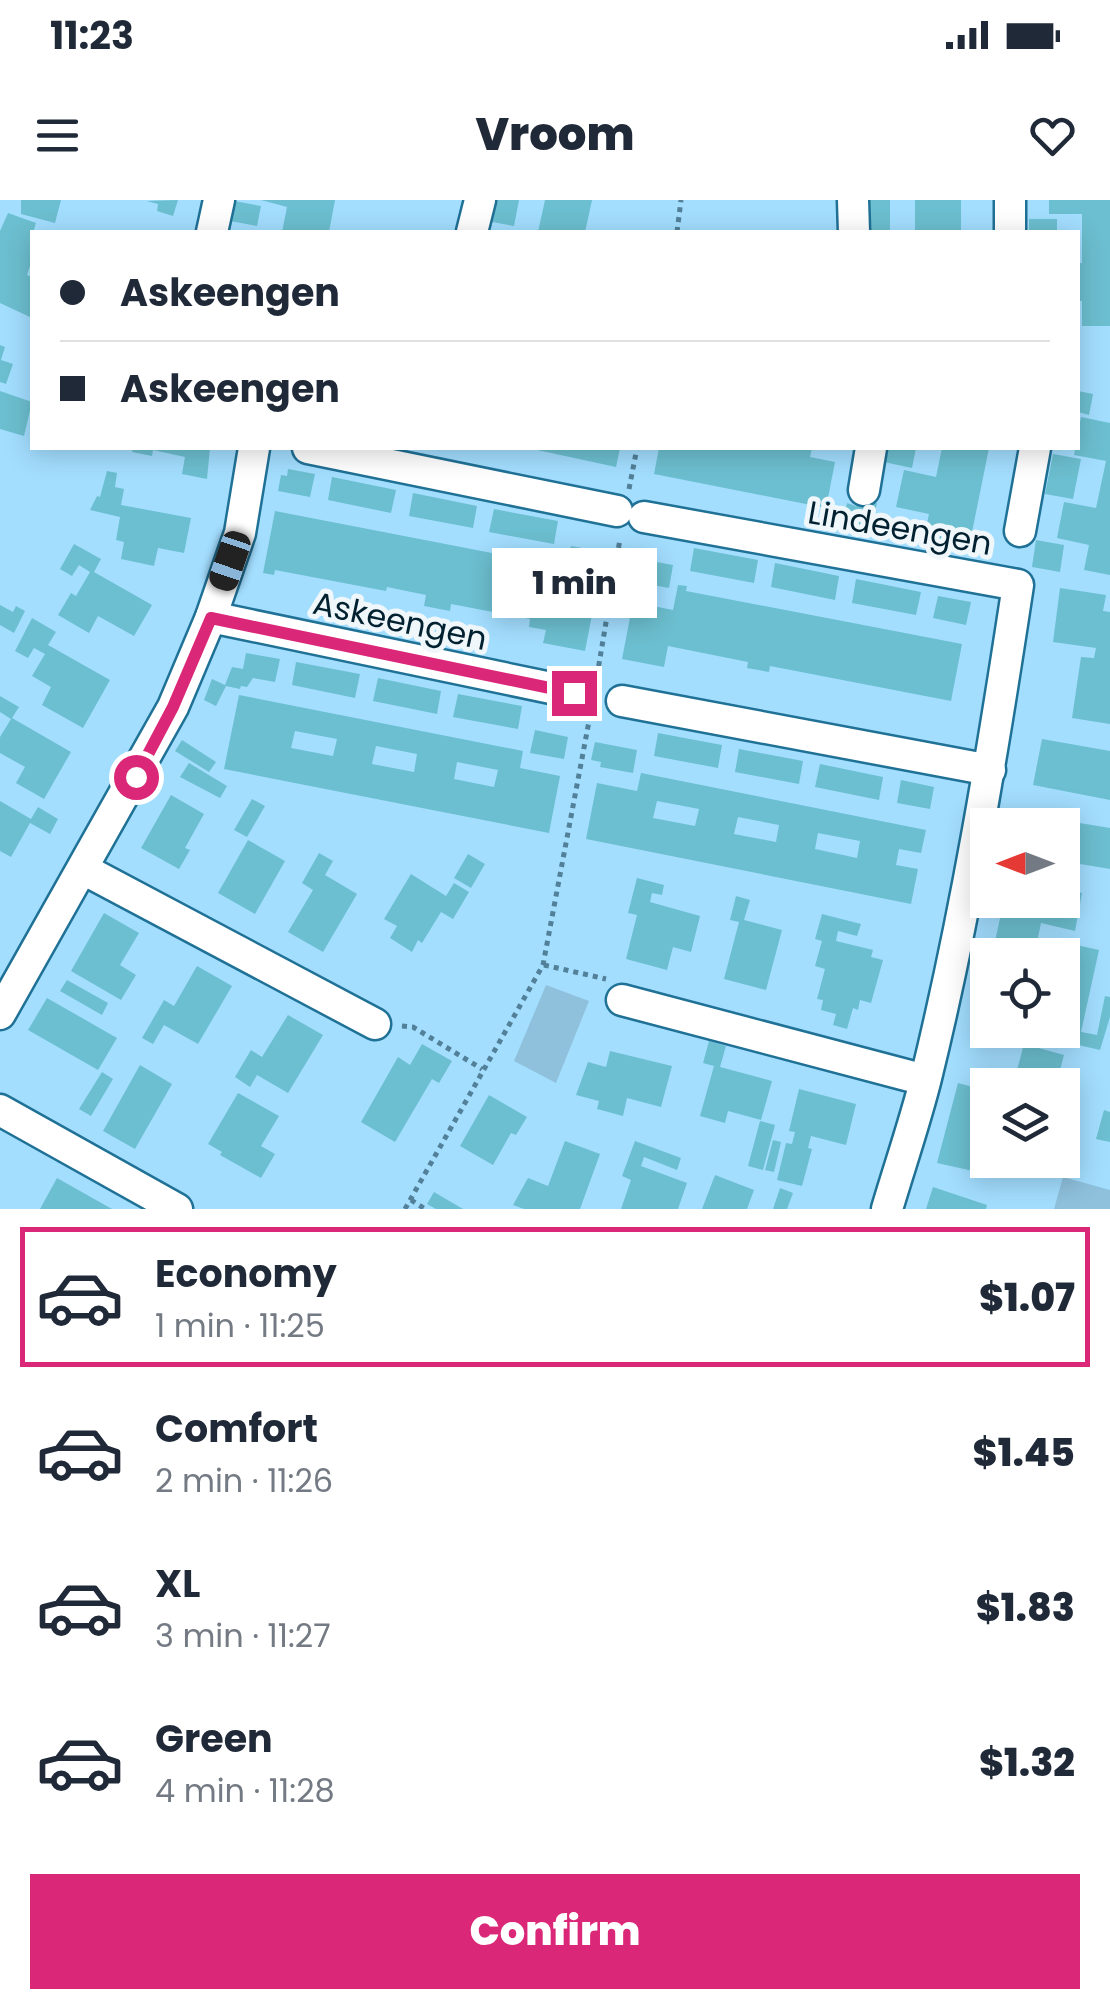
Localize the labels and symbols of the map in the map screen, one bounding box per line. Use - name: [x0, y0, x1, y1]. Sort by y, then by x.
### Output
- street label: Lindeengen: [805, 489, 996, 566]
- car: [206, 528, 254, 594]
- callout: 1 min: [492, 548, 656, 618]
- street label: Askeengen: [309, 580, 491, 661]
- route end: [552, 671, 597, 716]
- route start: [114, 755, 159, 800]
- north arrow: [970, 808, 1080, 918]

